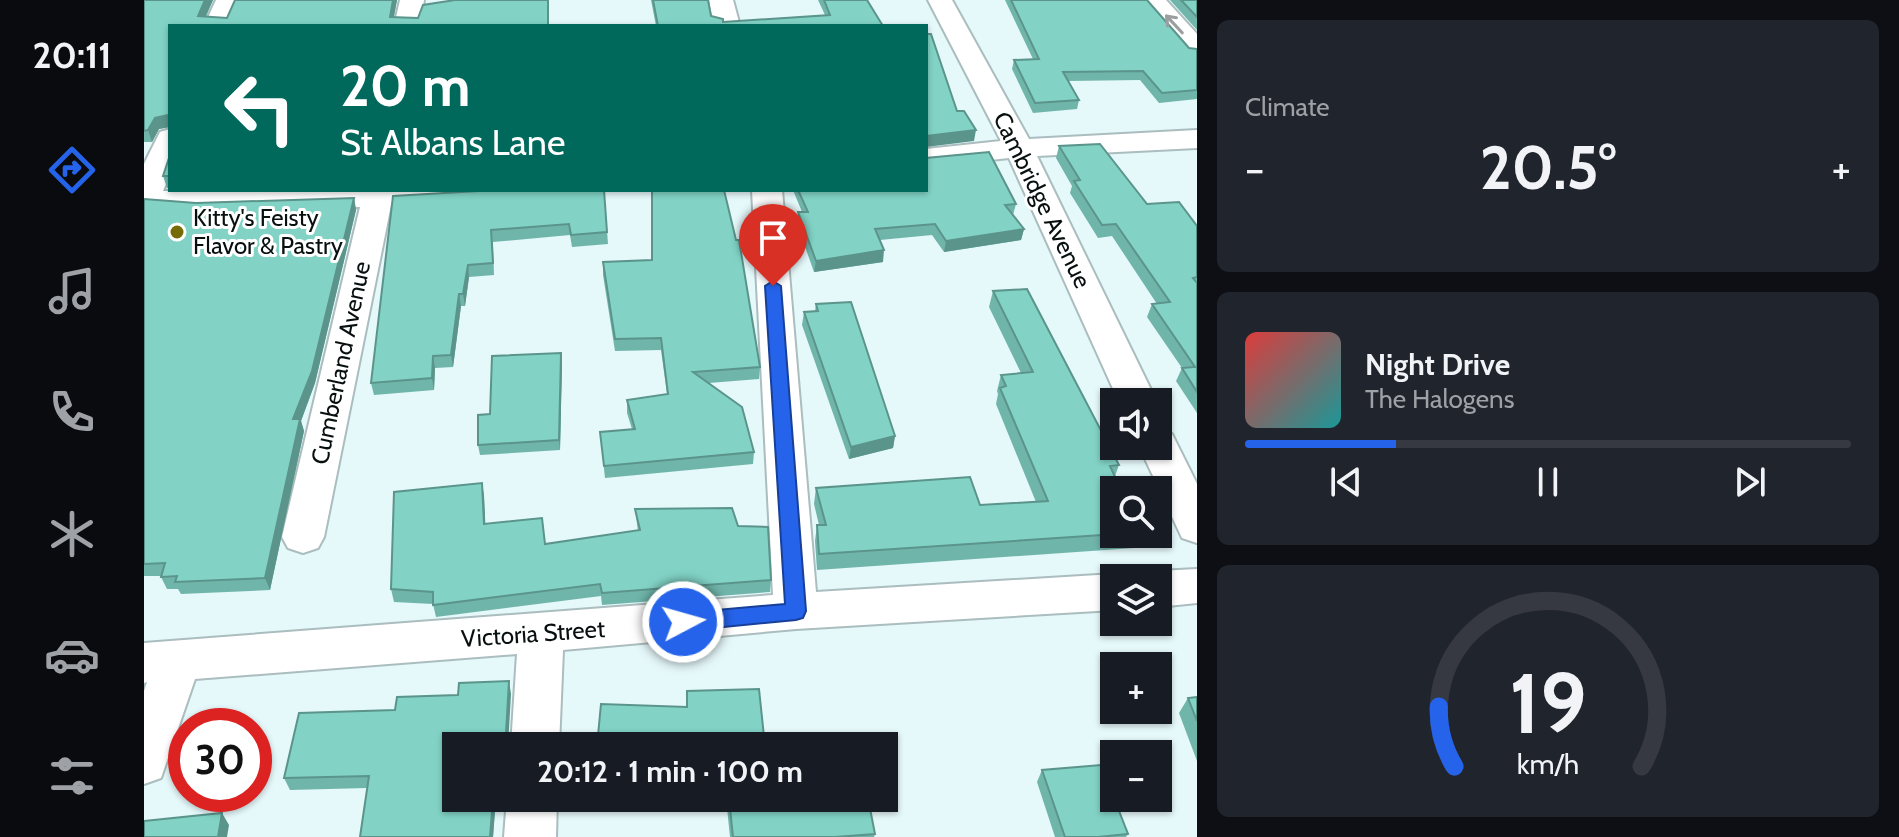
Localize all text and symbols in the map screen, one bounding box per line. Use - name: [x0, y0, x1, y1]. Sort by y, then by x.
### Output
- one-way arrow: [1166, 15, 1184, 35]
- text: 20:11: [32, 33, 112, 77]
- text: 20 m: [340, 52, 470, 120]
- icon: left: [208, 56, 312, 160]
- text: Climate: [1245, 91, 1330, 123]
- street label: Cambridge Avenue: [987, 107, 1098, 293]
- text: St Albans Lane: [340, 120, 565, 164]
- text: 20.5°: [1480, 131, 1616, 204]
- icon: directions: [44, 142, 100, 198]
- text: −: [1245, 142, 1264, 195]
- text: +: [1832, 142, 1851, 195]
- place label: Kitty's Feisty Flavor & Pastry: [193, 203, 343, 260]
- pin: [739, 204, 807, 286]
- icon: arrive: [751, 216, 795, 260]
- marker: Kitty's Feisty Flavor & Pastry: [168, 223, 186, 241]
- street label: Cumberland Avenue: [305, 259, 376, 467]
- icon: music: [44, 263, 100, 319]
- text: Night Drive: [1365, 346, 1510, 383]
- text: The Halogens: [1365, 383, 1514, 415]
- icon: phone: [44, 384, 100, 440]
- map controls: [1100, 388, 1172, 812]
- button: sound: [1100, 388, 1172, 460]
- icon: previous: [1324, 460, 1368, 504]
- icon: pause: [1526, 460, 1570, 504]
- icon: next: [1728, 460, 1772, 504]
- button: search: [1100, 476, 1172, 548]
- icon: climate: [44, 506, 100, 562]
- button: layers: [1100, 564, 1172, 636]
- position arrow: [641, 580, 725, 664]
- street label: Victoria Street: [460, 614, 606, 653]
- icon: car: [44, 627, 100, 683]
- button: +: [1100, 652, 1172, 724]
- text: 19: [1509, 652, 1587, 753]
- speed limit sign: 30: [168, 708, 272, 812]
- button: −: [1100, 740, 1172, 812]
- text: km/h: [1517, 746, 1579, 781]
- icon: filters: [44, 748, 100, 804]
- text: 20:12 · 1 min · 100 m: [537, 753, 803, 790]

